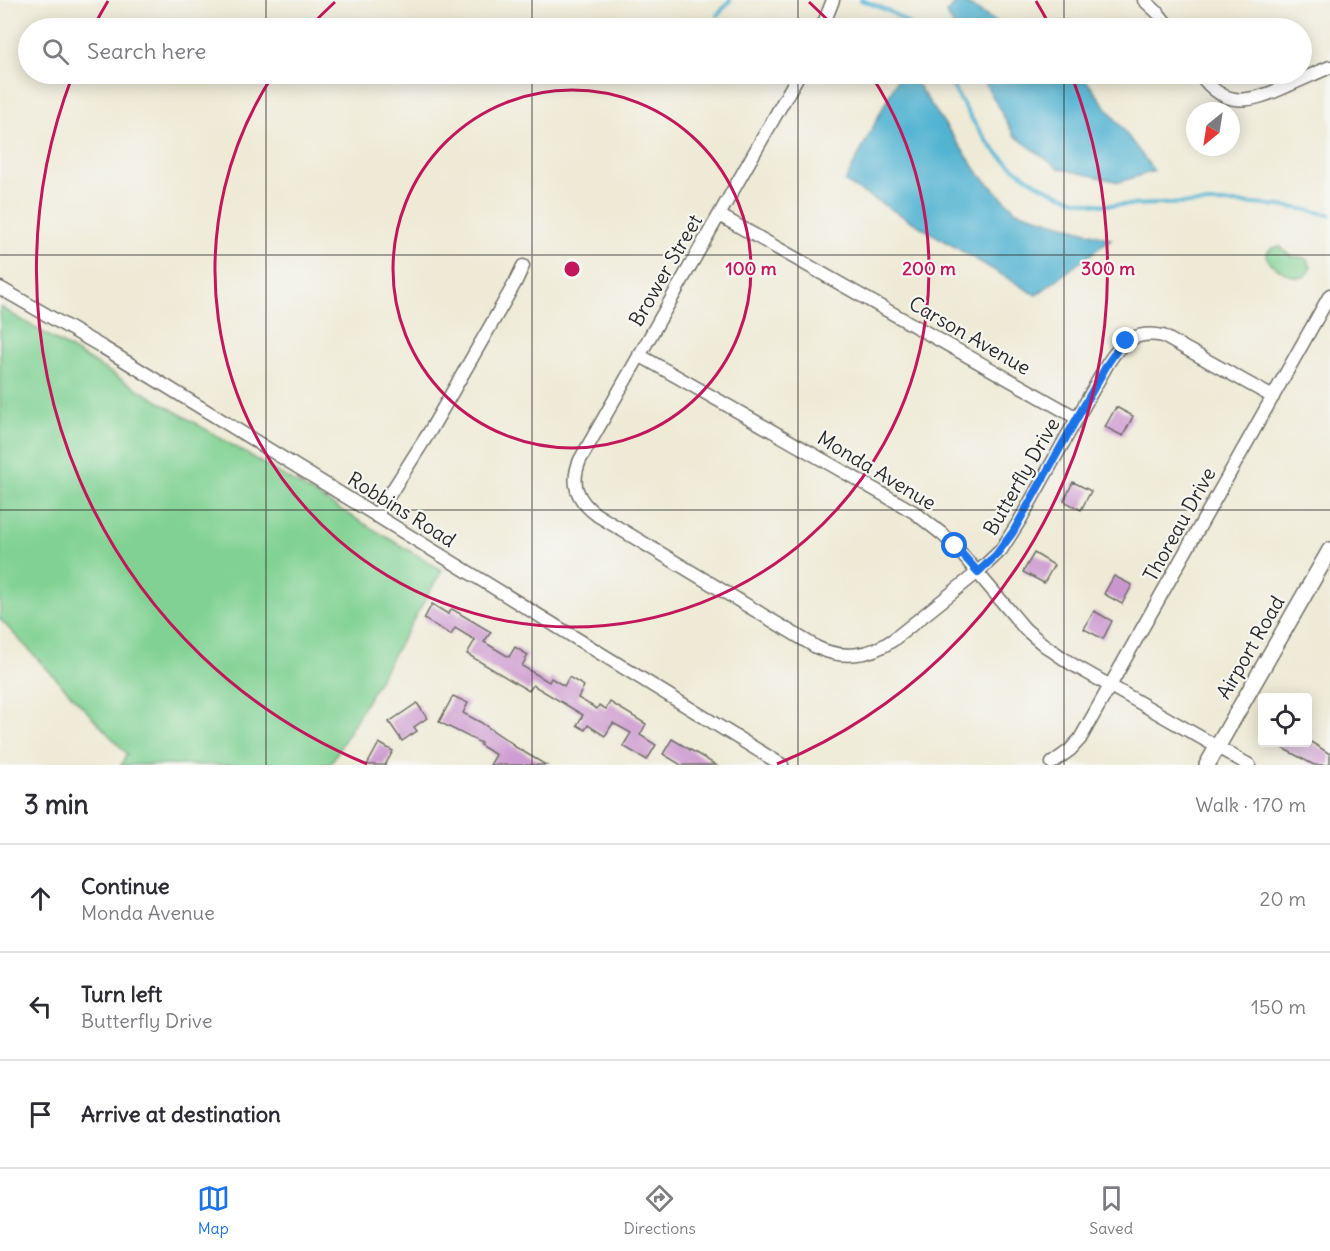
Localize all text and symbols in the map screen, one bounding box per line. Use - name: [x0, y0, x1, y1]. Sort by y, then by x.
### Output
- search box: [18, 18, 1312, 84]
- icon: search: [39, 35, 72, 68]
- text: Search here: [87, 37, 206, 65]
- north arrow: [1186, 102, 1240, 156]
- street label: Brower Street: [623, 209, 707, 330]
- text: 100 m: [726, 257, 777, 280]
- text: 200 m: [902, 257, 956, 280]
- text: 300 m: [1081, 257, 1135, 280]
- centre of rings: [562, 259, 582, 279]
- street label: Carson Avenue: [905, 290, 1035, 380]
- route end: [1112, 327, 1138, 353]
- street label: Butterfly Drive: [977, 413, 1065, 539]
- street label: Monda Avenue: [813, 425, 941, 515]
- street label: Thoreau Drive: [1137, 463, 1221, 585]
- street label: Robbins Road: [343, 466, 461, 552]
- route start: [941, 532, 967, 558]
- street label: Airport Road: [1211, 591, 1290, 703]
- map controls: [1258, 693, 1312, 747]
- button: locate: [1258, 693, 1312, 747]
- text: 3 min: [24, 788, 89, 821]
- text: Walk · 170 m: [1195, 792, 1306, 817]
- text: Continue: [81, 872, 170, 900]
- icon: ahead: [24, 882, 57, 915]
- text: 20 m: [1260, 886, 1306, 911]
- text: Monda Avenue: [81, 900, 215, 925]
- text: Turn left: [81, 980, 162, 1008]
- icon: left: [24, 990, 57, 1023]
- text: 150 m: [1251, 994, 1306, 1019]
- text: Butterfly Drive: [81, 1008, 212, 1033]
- icon: arrive: [24, 1098, 57, 1131]
- text: Arrive at destination: [81, 1100, 281, 1128]
- tab: Map: [197, 1182, 230, 1238]
- tab: Directions: [623, 1182, 696, 1238]
- tab: Saved: [1089, 1182, 1133, 1238]

